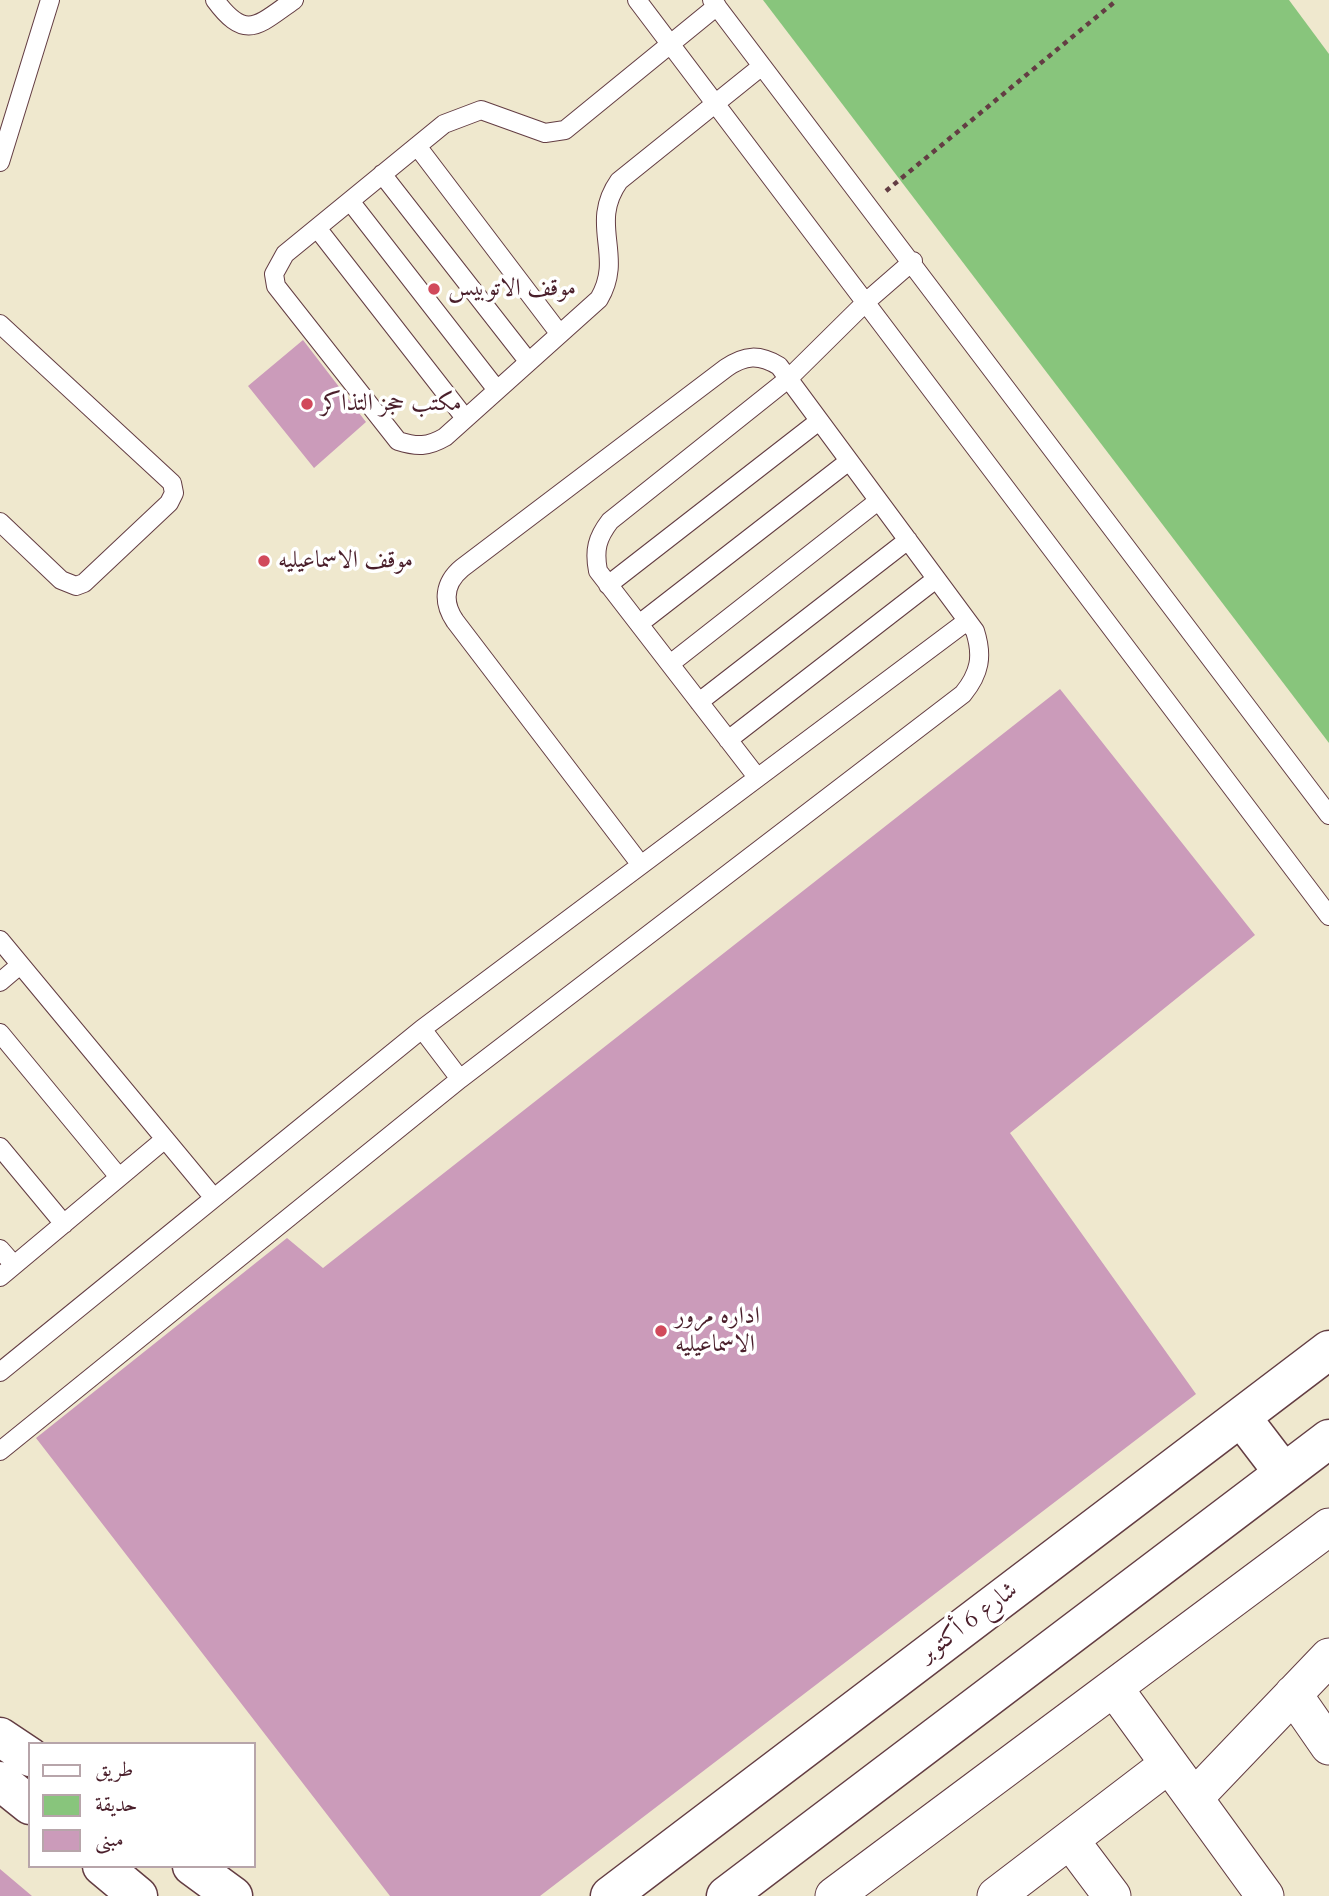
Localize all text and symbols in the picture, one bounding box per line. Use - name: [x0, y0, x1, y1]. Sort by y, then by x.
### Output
- place label: موقف الاتوبيس: [448, 275, 576, 303]
- marker: موقف الاتوبيس: [426, 281, 442, 297]
- place label: مكتب حجز التذاكر: [321, 390, 462, 418]
- marker: مكتب حجز التذاكر: [299, 396, 315, 412]
- place label: موقف الاسماعيليه: [278, 547, 413, 575]
- marker: موقف الاسماعيليه: [256, 553, 272, 569]
- place label: اداره مرور الاسماعيليه: [675, 1303, 760, 1359]
- marker: اداره مرور الاسماعيليه: [653, 1323, 669, 1339]
- street label: شارع 6 أكتوبر: [914, 1577, 1024, 1669]
- legend: [28, 1742, 256, 1868]
- text: طريق: [95, 1755, 133, 1784]
- text: حديقة: [95, 1790, 138, 1819]
- text: مبنى: [95, 1825, 124, 1854]

